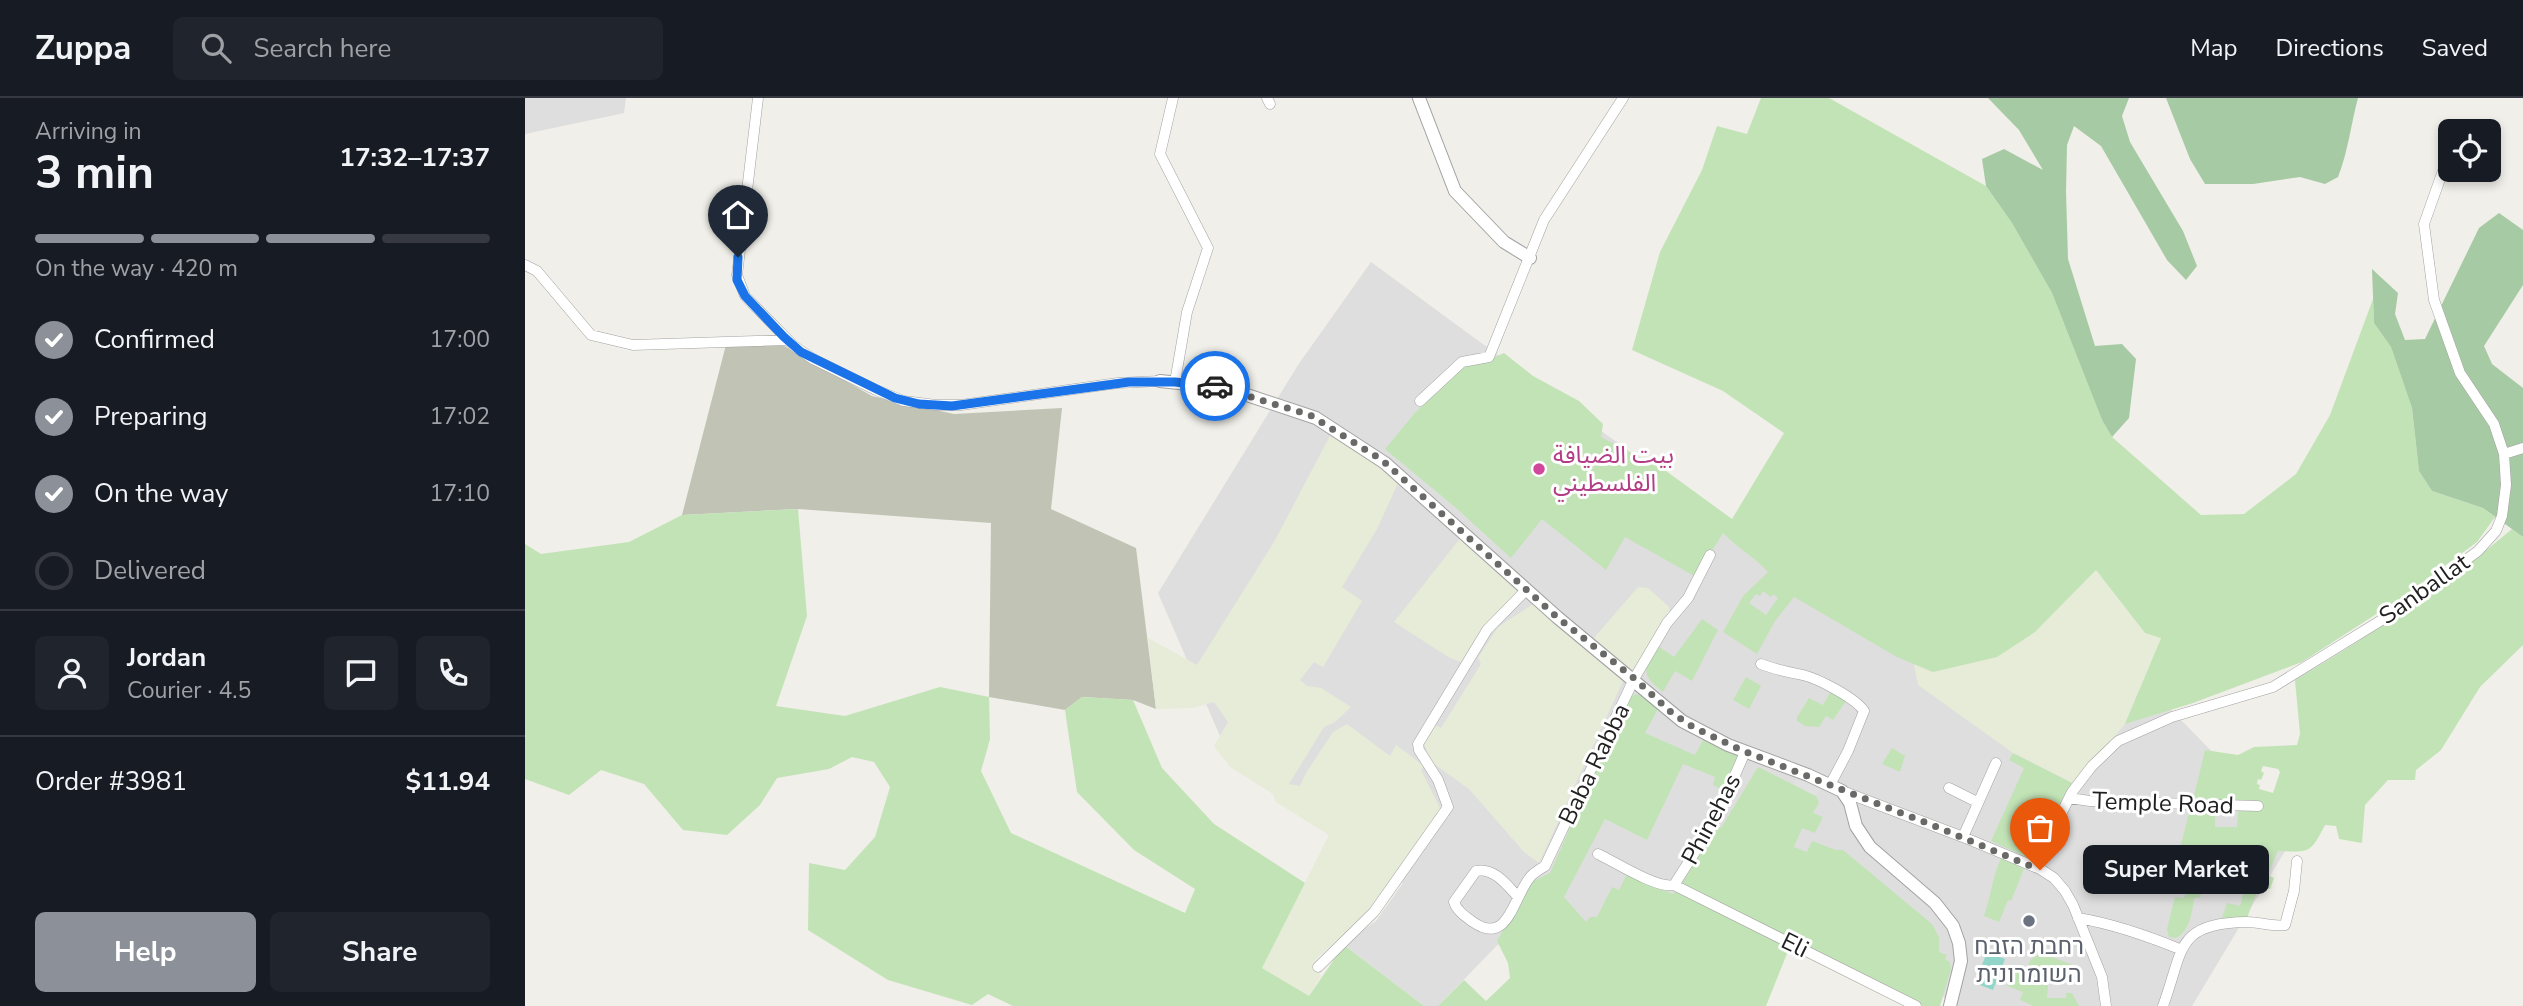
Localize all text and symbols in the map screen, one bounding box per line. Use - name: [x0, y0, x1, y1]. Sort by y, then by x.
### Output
- search box: [173, 17, 663, 80]
- text: Zuppa: [35, 26, 131, 71]
- icon: search: [197, 29, 235, 67]
- text: Search here: [253, 31, 391, 66]
- text: Map: [2190, 32, 2237, 64]
- text: Directions: [2275, 32, 2384, 64]
- text: Saved: [2422, 32, 2488, 64]
- text: Arriving in: [35, 116, 142, 147]
- map controls: [2438, 119, 2501, 182]
- button: locate: [2438, 119, 2501, 182]
- text: 17:32–17:37: [339, 140, 490, 175]
- text: 3 min: [35, 141, 154, 204]
- pin: [708, 185, 768, 257]
- icon: home: [719, 196, 757, 234]
- text: On the way · 420 m: [35, 253, 238, 284]
- icon: check: [35, 321, 73, 359]
- text: Confirmed: [94, 322, 215, 357]
- text: 17:00: [430, 324, 490, 355]
- courier: [1180, 351, 1250, 421]
- icon: car: [1196, 367, 1234, 405]
- icon: check: [35, 398, 73, 436]
- text: Preparing: [94, 399, 207, 434]
- text: 17:02: [430, 401, 490, 432]
- place label: بيت الضيافة الفلسطيني: [1553, 439, 1674, 502]
- marker: بيت الضيافة الفلسطيني: [1531, 461, 1547, 477]
- icon: check: [35, 475, 73, 513]
- text: On the way: [94, 476, 228, 511]
- text: 17:10: [430, 478, 490, 509]
- street label: Sanballat: [2373, 546, 2476, 632]
- text: Delivered: [94, 553, 206, 588]
- button: person: [35, 636, 109, 710]
- button: chat: [324, 636, 398, 710]
- button: phone: [416, 636, 490, 710]
- text: Jordan: [127, 640, 206, 675]
- text: Courier · 4.5: [127, 675, 251, 706]
- street label: Baba Rabba: [1551, 698, 1637, 830]
- text: Order #3981: [35, 764, 187, 799]
- text: $11.94: [406, 764, 490, 799]
- street label: Phinehas: [1674, 768, 1748, 870]
- street label: Temple Road: [2092, 785, 2234, 821]
- pin: [2010, 798, 2070, 870]
- icon: bag: [2021, 809, 2059, 847]
- callout: Super Market: [2082, 846, 2267, 894]
- text: Super Market: [2104, 854, 2248, 885]
- button: Help: [35, 912, 256, 992]
- button: Share: [270, 912, 490, 992]
- marker: רחבת הזבח השומרונית: [2021, 913, 2037, 929]
- street label: Eli: [1776, 925, 1814, 965]
- place label: רחבת הזבח השומרונית: [1974, 930, 2084, 990]

